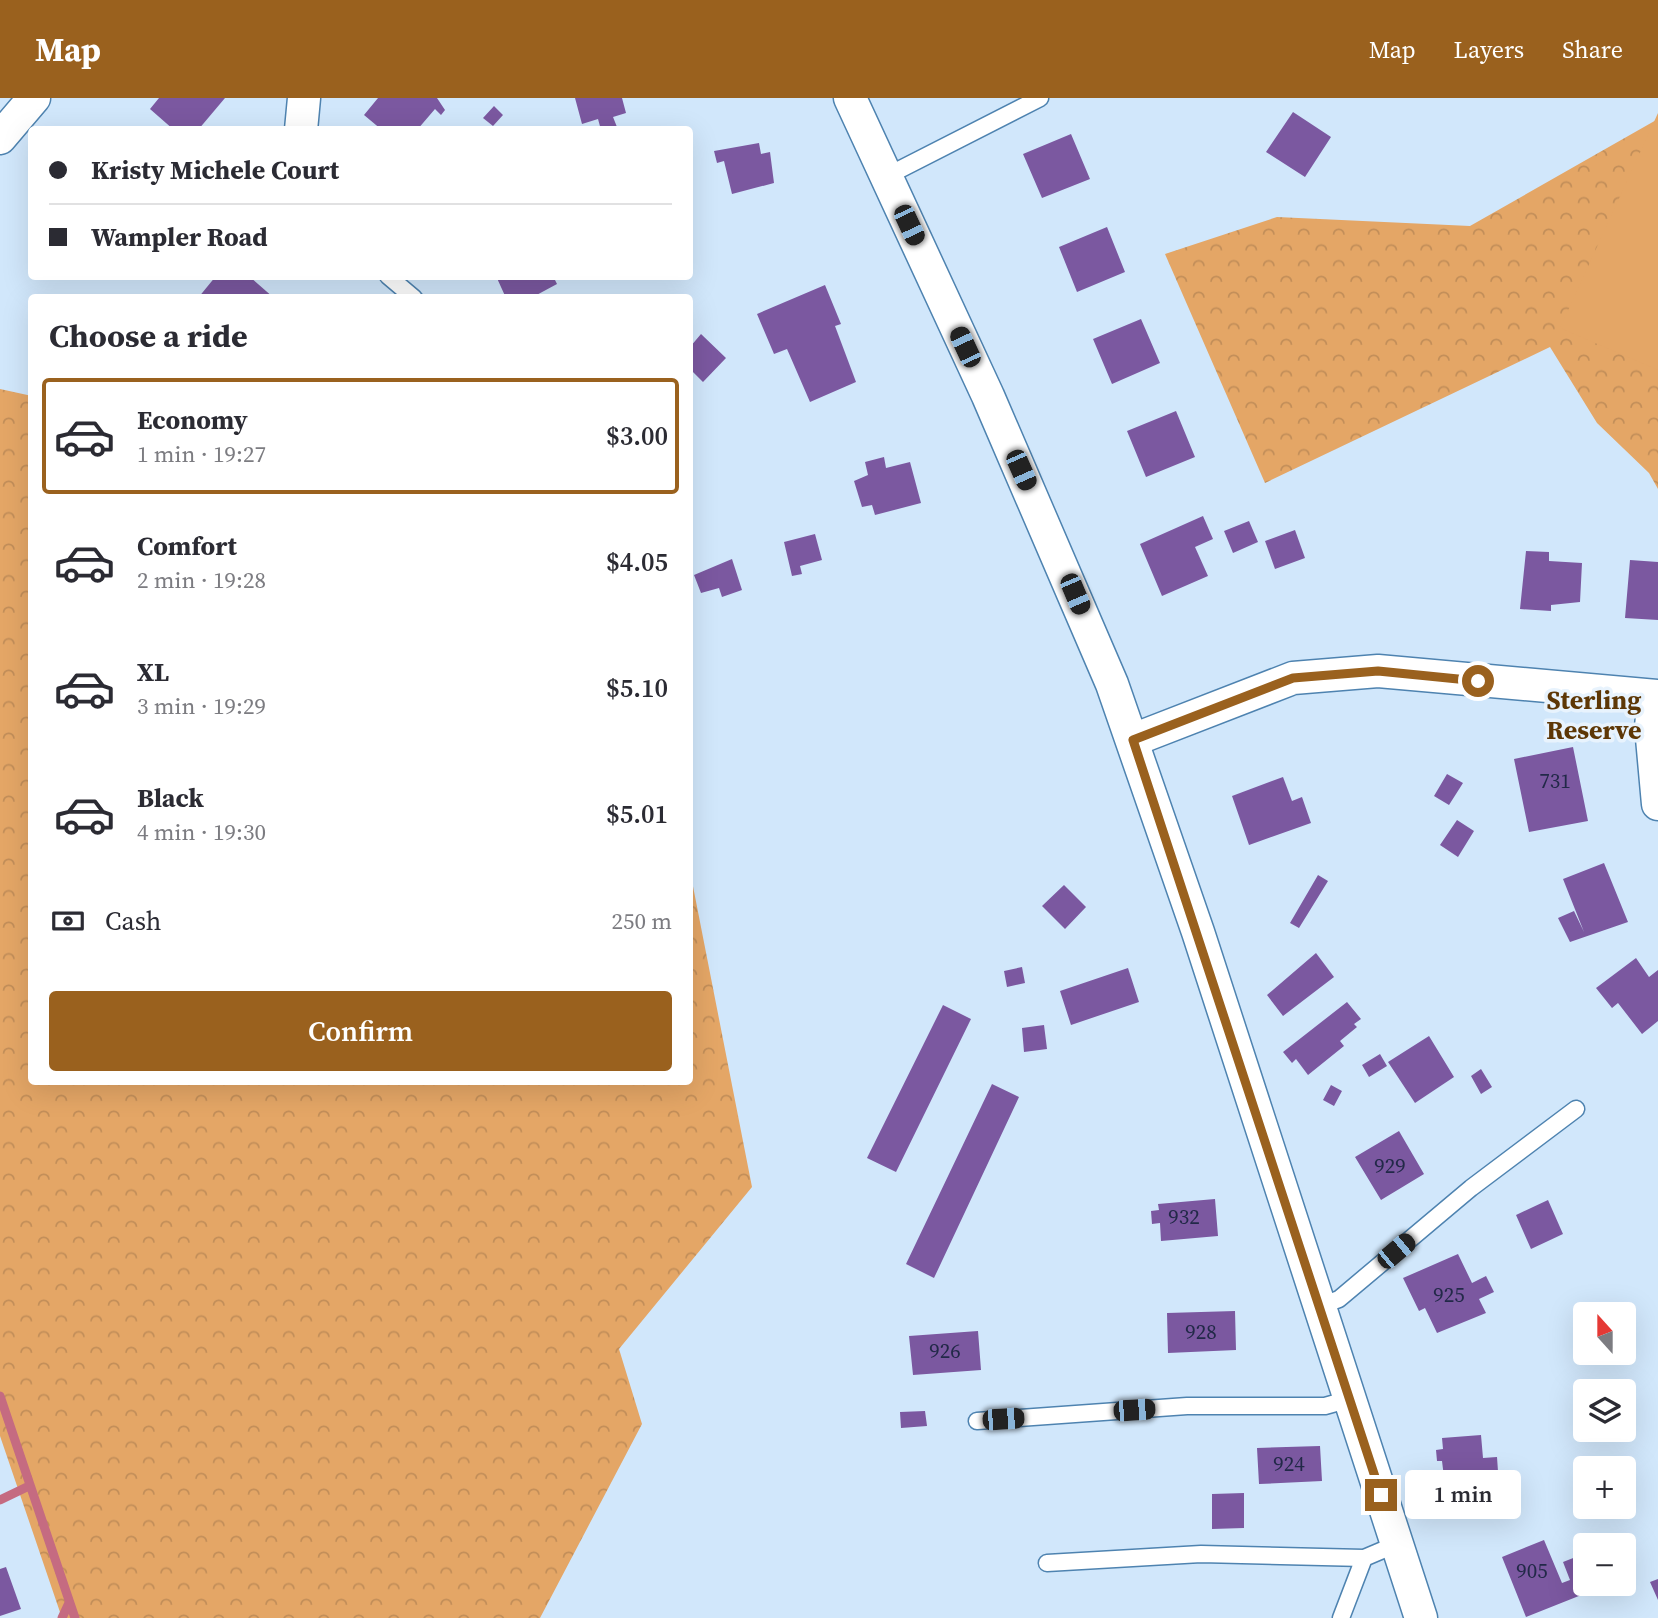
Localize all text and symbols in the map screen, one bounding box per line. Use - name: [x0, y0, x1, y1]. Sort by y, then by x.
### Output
- text: Map: [35, 27, 101, 72]
- text: Map: [1369, 33, 1416, 66]
- text: Layers: [1454, 33, 1524, 66]
- text: Share: [1562, 33, 1623, 66]
- text: Kristy Michele Court: [91, 152, 339, 188]
- car: [891, 202, 928, 248]
- text: Wampler Road: [91, 219, 268, 255]
- text: Choose a ride: [49, 314, 248, 358]
- car: [947, 324, 984, 370]
- text: Economy: [137, 402, 248, 438]
- icon: car: [53, 405, 116, 468]
- text: $3.00: [606, 418, 668, 454]
- text: 1 min · 19:27: [137, 438, 266, 470]
- car: [1003, 447, 1040, 493]
- text: Comfort: [137, 528, 237, 564]
- icon: car: [53, 531, 116, 594]
- text: $4.05: [606, 544, 668, 580]
- text: 2 min · 19:28: [137, 564, 266, 596]
- car: [1058, 571, 1093, 617]
- text: XL: [137, 654, 169, 690]
- icon: car: [53, 657, 116, 720]
- route start: [1462, 665, 1494, 697]
- text: $5.10: [606, 670, 668, 706]
- district label: Sterling Reserve: [1546, 682, 1642, 748]
- text: 3 min · 19:29: [137, 690, 266, 722]
- house number: 731: [1539, 766, 1571, 795]
- text: Black: [137, 780, 204, 816]
- icon: car: [53, 783, 116, 846]
- text: $5.01: [606, 796, 668, 832]
- text: 4 min · 19:30: [137, 816, 266, 848]
- icon: cash: [49, 902, 87, 940]
- text: Cash: [105, 903, 161, 939]
- text: 250 m: [611, 905, 672, 937]
- button: Confirm: [49, 991, 672, 1071]
- house number: 929: [1374, 1151, 1406, 1180]
- house number: 932: [1168, 1202, 1200, 1231]
- car: [1374, 1229, 1419, 1273]
- house number: 925: [1433, 1280, 1465, 1309]
- north arrow: [1573, 1302, 1636, 1365]
- map controls: [1573, 1302, 1636, 1596]
- house number: 928: [1185, 1317, 1217, 1346]
- house number: 926: [929, 1336, 961, 1365]
- button: layers: [1573, 1379, 1636, 1442]
- car: [1113, 1398, 1156, 1422]
- car: [982, 1407, 1025, 1431]
- house number: 924: [1273, 1449, 1305, 1478]
- button: +: [1573, 1456, 1636, 1519]
- callout: 1 min: [1406, 1470, 1521, 1520]
- text: 1 min: [1433, 1478, 1493, 1510]
- route end: [1365, 1479, 1397, 1511]
- button: −: [1573, 1533, 1636, 1596]
- house number: 905: [1516, 1556, 1548, 1585]

